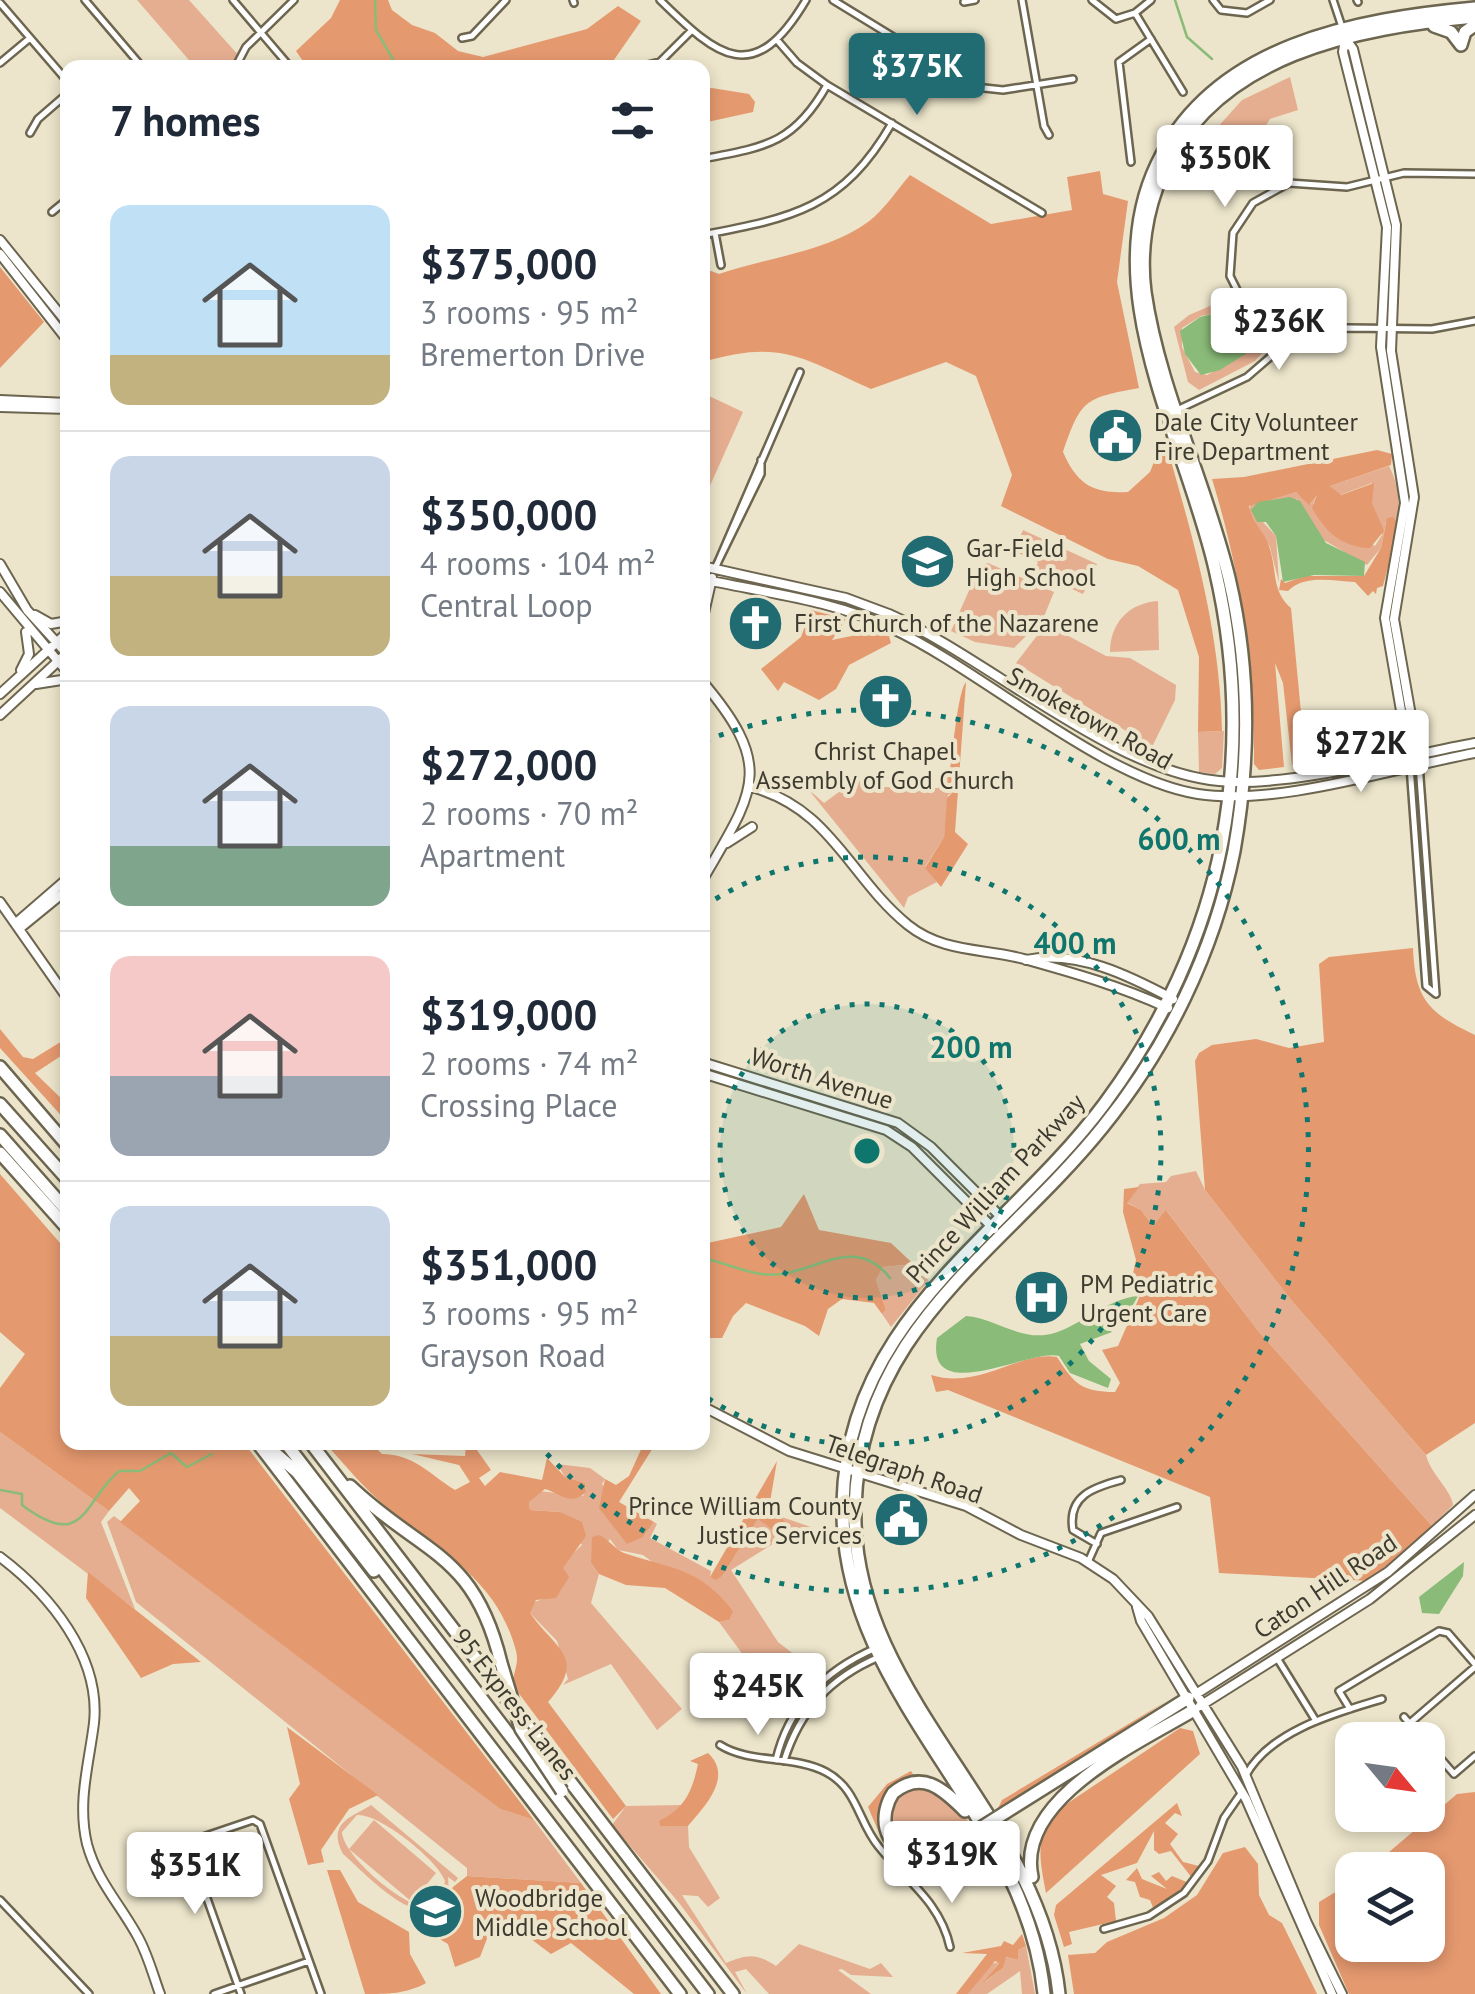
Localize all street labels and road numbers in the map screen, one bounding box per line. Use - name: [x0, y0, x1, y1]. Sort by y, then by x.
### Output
- street label: Smoketown Road: [1002, 659, 1178, 777]
- street label: Worth Avenue: [746, 1040, 898, 1116]
- street label: Prince William Parkway: [899, 1086, 1092, 1290]
- street label: Telegraph Road: [821, 1427, 987, 1511]
- street label: Caton Hill Road: [1247, 1526, 1403, 1646]
- street label: 95 Express Lanes: [446, 1621, 584, 1787]

